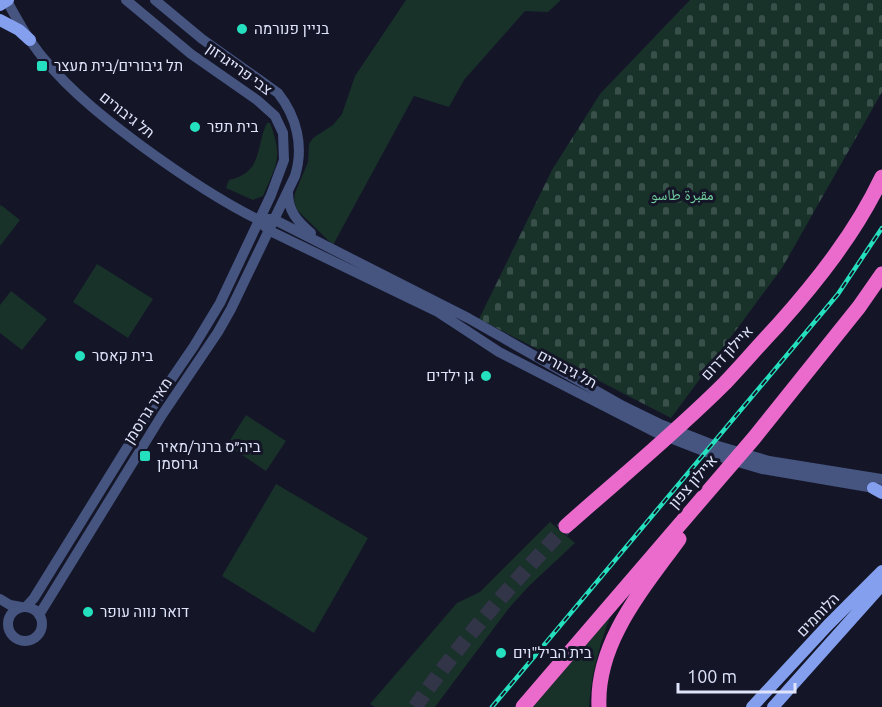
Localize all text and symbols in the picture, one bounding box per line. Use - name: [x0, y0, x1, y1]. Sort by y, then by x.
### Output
- place label: בניין פנורמה: [254, 20, 329, 37]
- marker: בניין פנורמה: [235, 22, 249, 36]
- street label: צבי פרייגרזון: [203, 39, 275, 98]
- place label: תל גיבורים/בית מעצר: [54, 57, 183, 74]
- marker: תל גיבורים/בית מעצר: [35, 59, 49, 73]
- street label: תל גיבורים: [97, 88, 158, 141]
- place label: בית תפר: [207, 118, 258, 135]
- marker: בית תפר: [188, 120, 202, 134]
- park label: مقبرة طاسو: [650, 186, 714, 204]
- street label: איילון דרום: [697, 322, 756, 383]
- street label: תל גיבורים: [535, 346, 600, 391]
- place label: בית קאסר: [92, 347, 153, 364]
- marker: בית קאסר: [73, 349, 87, 363]
- place label: גן ילדים: [426, 367, 474, 384]
- marker: גן ילדים: [479, 369, 493, 383]
- street label: מאיר גרוסמן: [120, 374, 175, 447]
- place label: ביה״ס ברנר/מאיר גרוסמן: [157, 438, 261, 472]
- marker: ביה״ס ברנר/מאיר גרוסמן: [138, 449, 152, 463]
- street label: איילון צפון: [665, 452, 720, 512]
- street label: הלוחמים: [793, 589, 842, 640]
- place label: דואר נווה עופר: [100, 603, 189, 620]
- marker: דואר נווה עופר: [81, 605, 95, 619]
- place label: בית הביל"וים: [513, 644, 592, 661]
- marker: בית הביל"וים: [494, 646, 508, 660]
- scale bar: [678, 656, 795, 694]
- text: 100 m: [687, 666, 737, 686]

